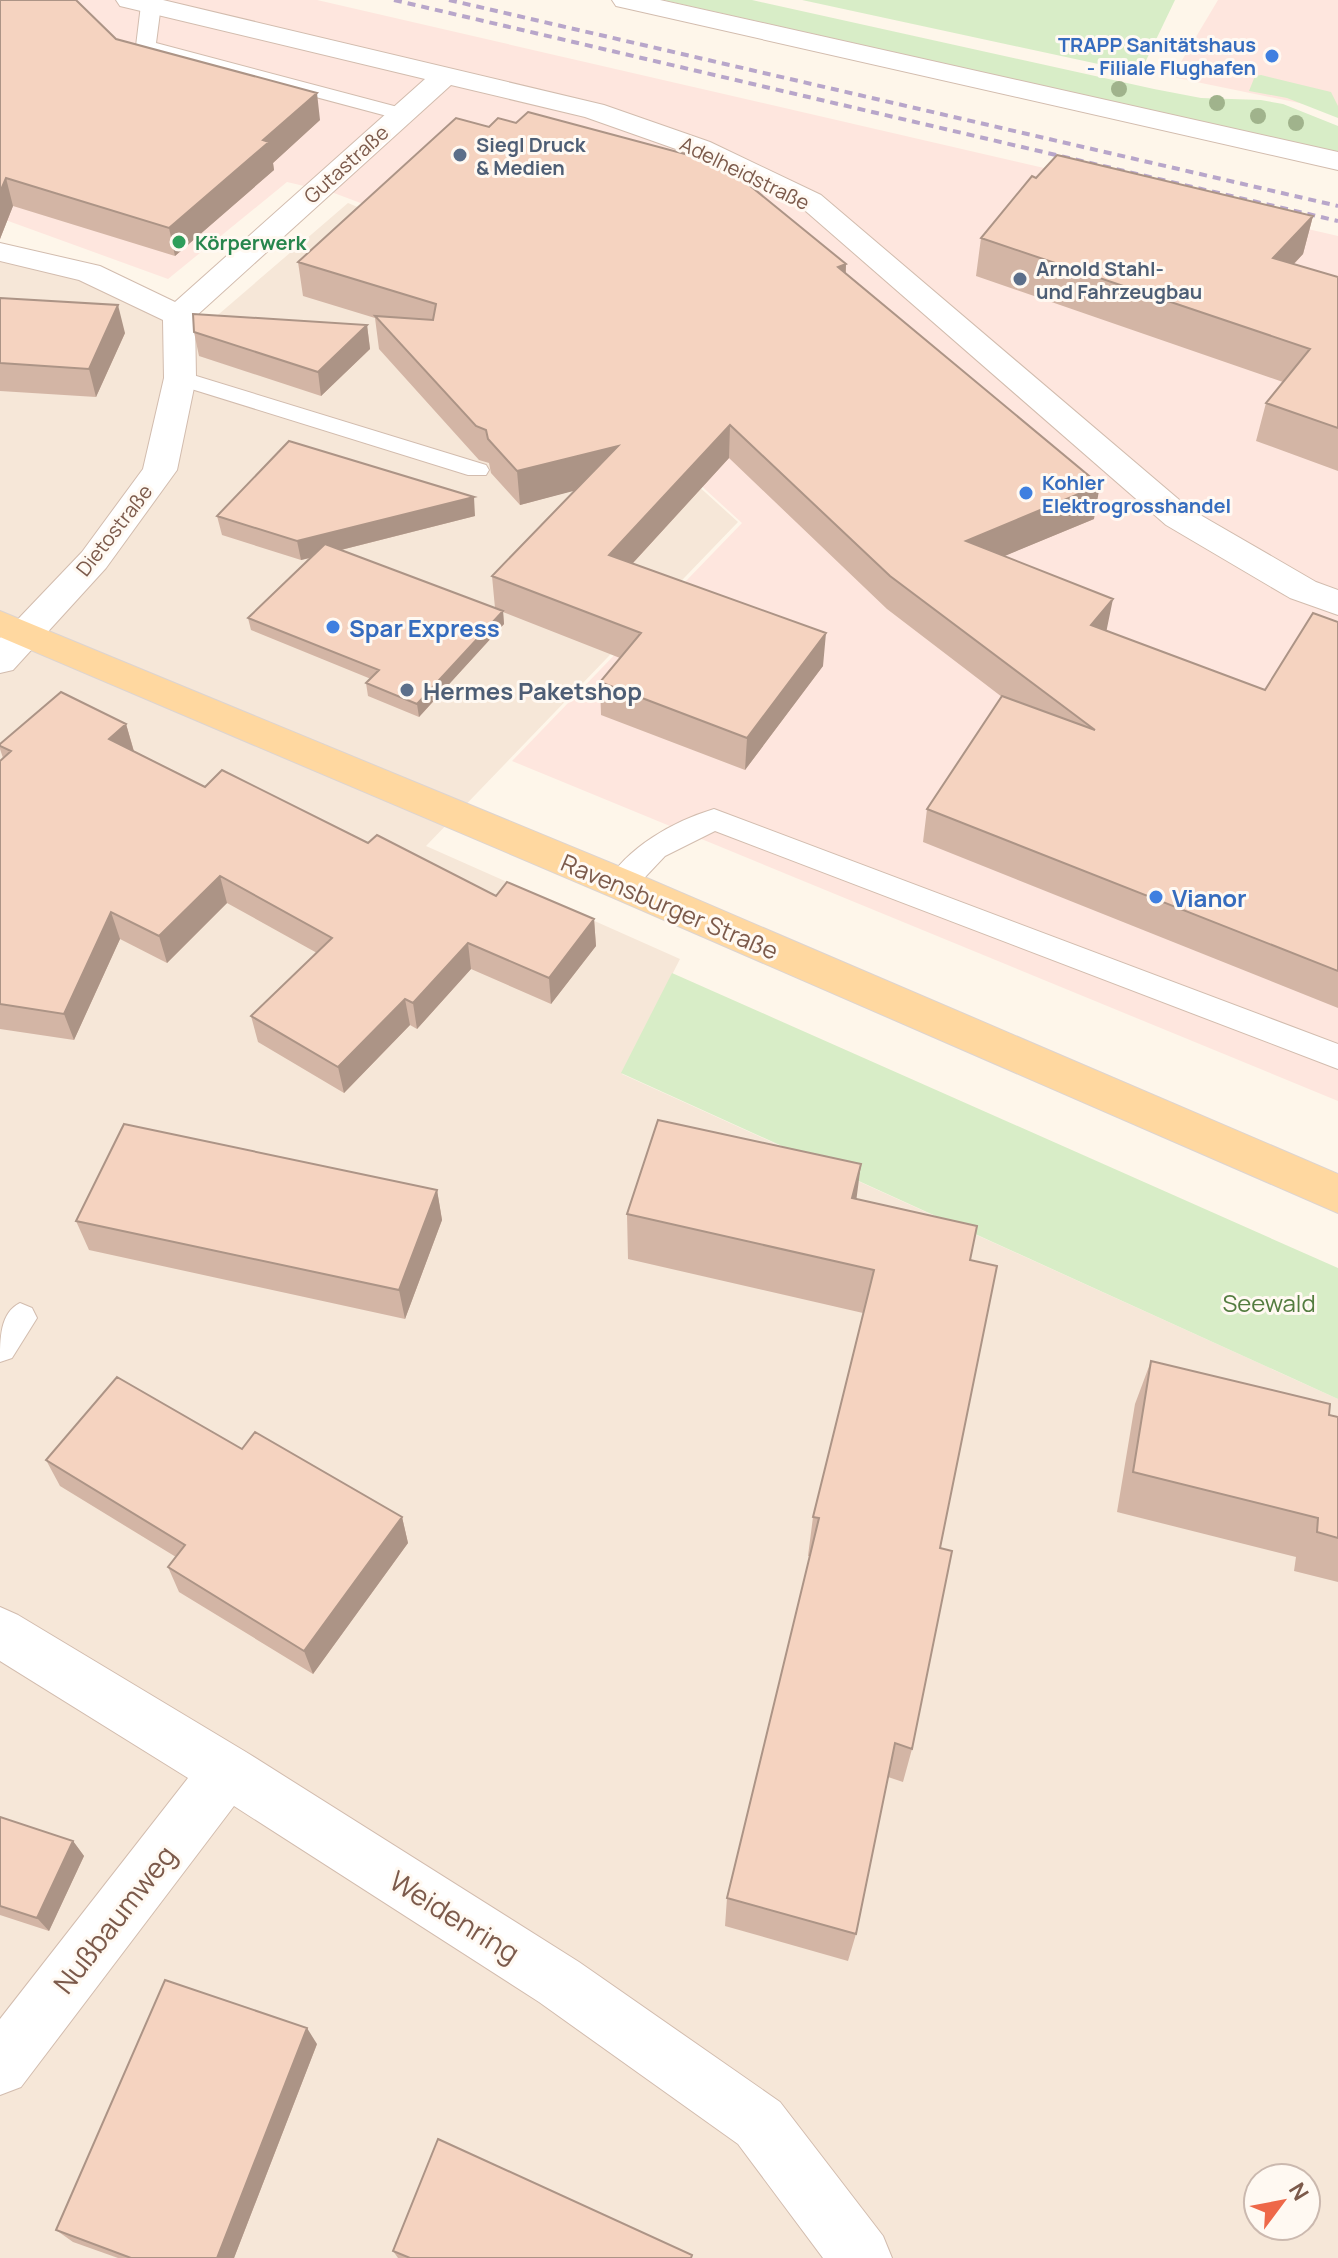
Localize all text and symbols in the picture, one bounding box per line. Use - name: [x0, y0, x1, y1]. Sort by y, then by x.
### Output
- place label: TRAPP Sanitätshaus - Filiale Flughafen: [1058, 31, 1256, 81]
- marker: TRAPP Sanitätshaus - Filiale Flughafen: [1263, 47, 1281, 65]
- street label: Gutastraße: [298, 119, 394, 209]
- street label: Adelheidstraße: [676, 130, 814, 216]
- place label: Siegl Druck & Medien: [476, 131, 587, 181]
- marker: Siegl Druck & Medien: [451, 146, 469, 164]
- place label: Körperwerk: [195, 229, 307, 256]
- marker: Körperwerk: [170, 233, 188, 251]
- place label: Arnold Stahl- und Fahrzeugbau: [1036, 255, 1202, 305]
- marker: Arnold Stahl- und Fahrzeugbau: [1011, 270, 1029, 288]
- place label: Kohler Elektrogrosshandel: [1042, 469, 1231, 519]
- street label: Dietostraße: [70, 479, 158, 581]
- marker: Kohler Elektrogrosshandel: [1017, 484, 1035, 502]
- place label: Spar Express: [349, 611, 500, 644]
- marker: Spar Express: [324, 618, 342, 636]
- place label: Hermes Paketshop: [423, 674, 642, 707]
- marker: Hermes Paketshop: [398, 681, 416, 699]
- street label: Ravensburger Straße: [556, 845, 784, 967]
- place label: Vianor: [1172, 881, 1247, 914]
- marker: Vianor: [1147, 888, 1165, 906]
- park label: Seewald: [1222, 1286, 1316, 1319]
- street label: Nußbaumweg: [44, 1837, 184, 2001]
- street label: Weidenring: [383, 1861, 527, 1971]
- north arrow: [1242, 2162, 1322, 2242]
- text: N: [1282, 2177, 1316, 2206]

